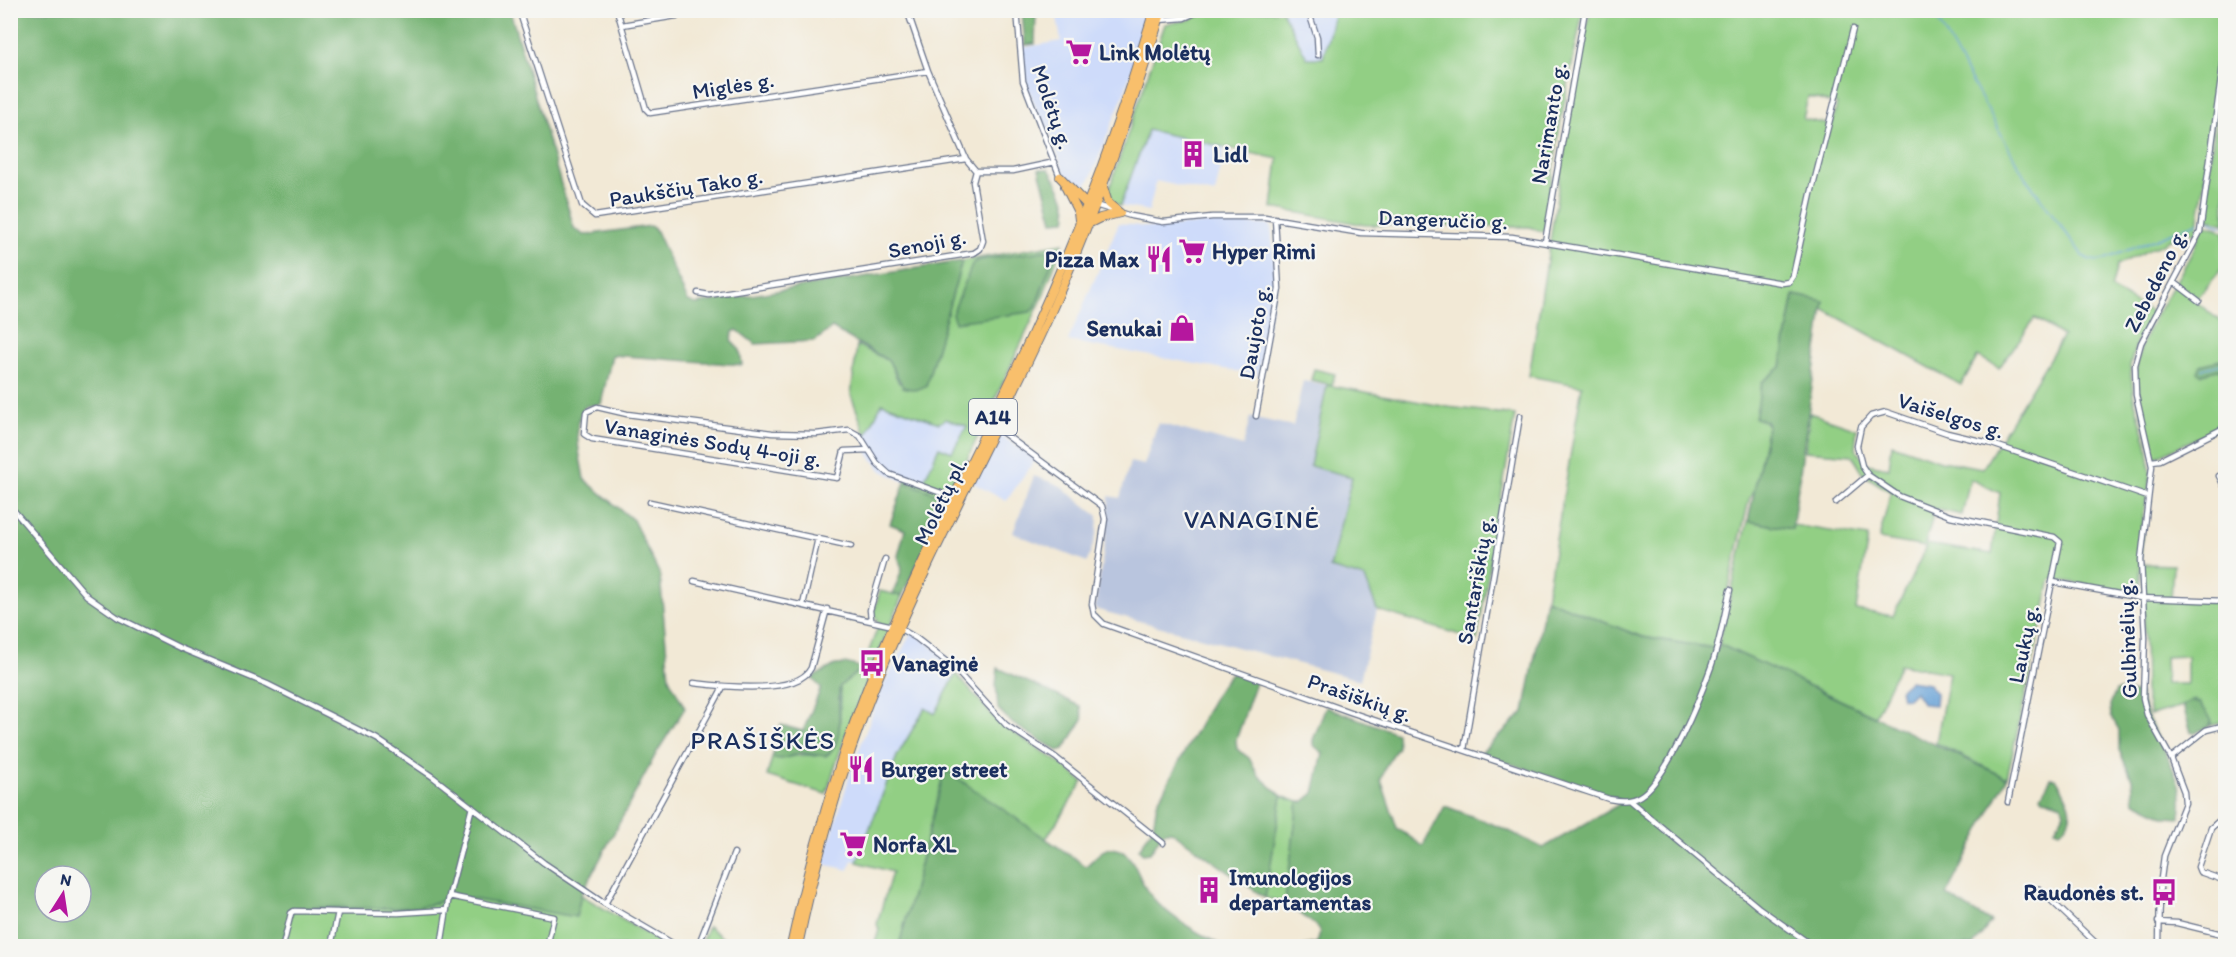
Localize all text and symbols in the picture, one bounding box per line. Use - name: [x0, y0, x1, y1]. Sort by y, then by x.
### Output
- supermarket icon: Link Molėtų: [1064, 37, 1094, 67]
- place label: Link Molėtų: [1099, 39, 1211, 66]
- street label: Narimanto g.: [1524, 60, 1572, 186]
- street label: Molėtų g.: [1026, 61, 1080, 153]
- street label: Miglės g.: [690, 66, 776, 105]
- building icon: Lidl: [1178, 139, 1208, 169]
- place label: Lidl: [1213, 141, 1249, 168]
- street label: Paukščių Tako g.: [607, 162, 765, 213]
- street label: Dangeručio g.: [1378, 204, 1508, 235]
- street label: Senoji g.: [886, 223, 969, 264]
- street label: Zebedeno g.: [2118, 224, 2193, 337]
- supermarket icon: Hyper Rimi: [1177, 236, 1207, 266]
- place label: Hyper Rimi: [1212, 238, 1316, 265]
- restaurant icon: Pizza Max: [1144, 244, 1174, 274]
- place label: Pizza Max: [1045, 246, 1140, 273]
- street label: Daujoto g.: [1233, 283, 1276, 382]
- shop icon: Senukai: [1167, 313, 1197, 343]
- place label: Senukai: [1086, 315, 1162, 342]
- street label: Vaišelgos g.: [1894, 387, 2007, 444]
- road number: A14: [969, 399, 1017, 435]
- street label: Vanaginės Sodų 4-oji g.: [602, 412, 824, 473]
- street label: Molėtų pl.: [908, 453, 973, 549]
- district label: VANAGINĖ: [1184, 503, 1320, 535]
- street label: Santariškių g.: [1451, 514, 1500, 647]
- street label: Gulbinėlių g.: [2112, 579, 2143, 699]
- street label: Laukų g.: [2002, 602, 2045, 686]
- bus stop icon: Vanaginė: [857, 648, 887, 678]
- place label: Vanaginė: [892, 650, 979, 677]
- street label: Prašiškių g.: [1304, 667, 1416, 728]
- district label: PRAŠIŠKĖS: [690, 724, 836, 756]
- restaurant icon: Burger street: [846, 754, 876, 784]
- place label: Burger street: [881, 756, 1008, 783]
- supermarket icon: Norfa XL: [838, 829, 868, 859]
- place label: Norfa XL: [873, 831, 957, 858]
- north arrow: [33, 864, 93, 924]
- place label: Imunologijos departamentas: [1229, 864, 1371, 916]
- text: N: [59, 869, 73, 890]
- building icon: Imunologijos departamentas: [1194, 875, 1224, 905]
- bus stop icon: Raudonės st.: [2149, 877, 2179, 907]
- place label: Raudonės st.: [2023, 879, 2144, 906]

